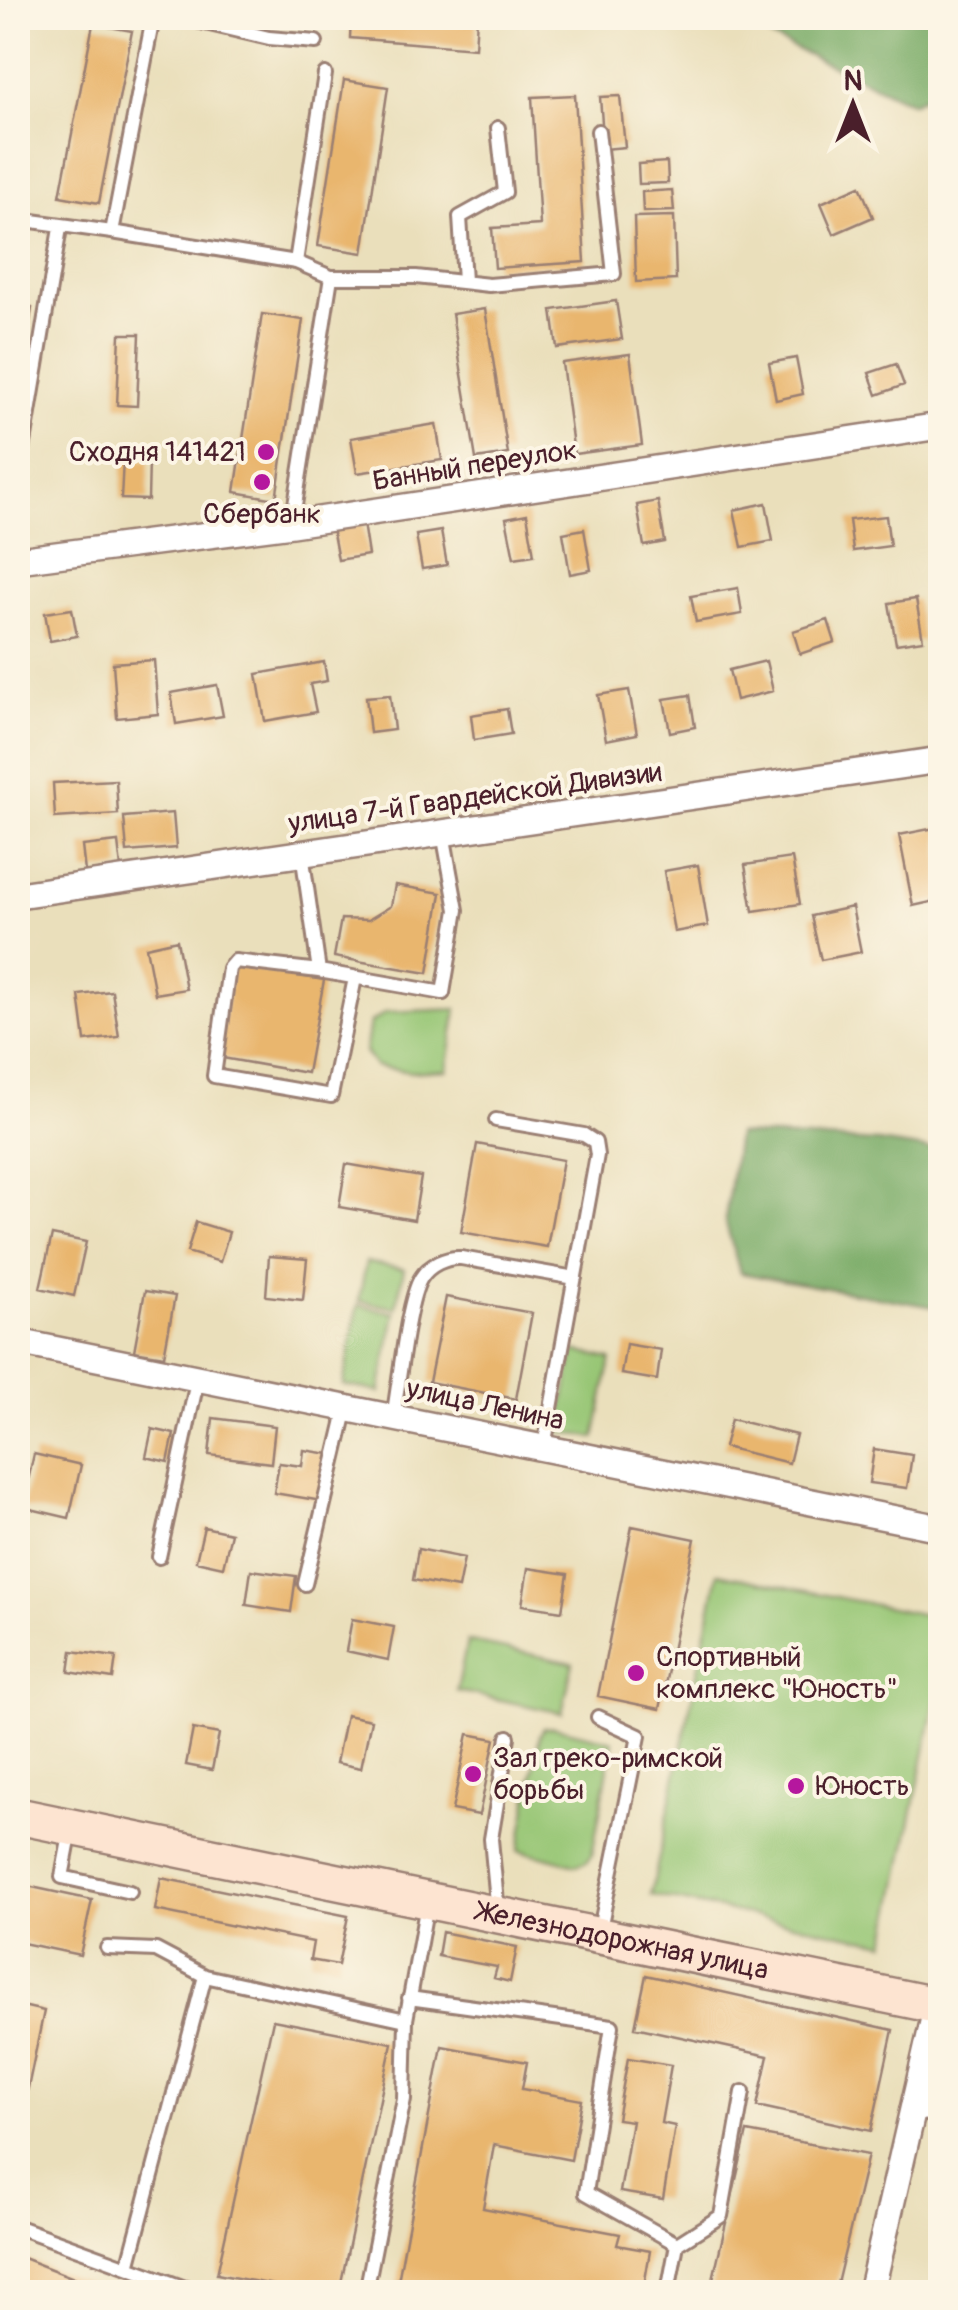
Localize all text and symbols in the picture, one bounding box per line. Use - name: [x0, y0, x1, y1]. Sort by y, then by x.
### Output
- north arrow: [803, 55, 903, 155]
- text: N: [844, 64, 862, 99]
- street label: Банный переулок: [370, 433, 580, 499]
- place label: Сходня 141421: [69, 435, 246, 470]
- marker: Сходня 141421: [255, 441, 277, 463]
- marker: Сбербанк: [251, 471, 273, 493]
- place label: Сбербанк: [203, 497, 321, 532]
- street label: улица 7-й Гвардейской Дивизии: [285, 754, 664, 842]
- street label: улица Ленина: [402, 1371, 567, 1439]
- place label: Спортивный комплекс "Юность": [656, 1640, 898, 1707]
- marker: Спортивный комплекс "Юность": [625, 1662, 647, 1684]
- place label: Зал греко-римской борьбы: [493, 1741, 723, 1808]
- marker: Зал греко-римской борьбы: [462, 1763, 484, 1785]
- place label: Юность: [816, 1769, 910, 1804]
- marker: Юность: [785, 1775, 807, 1797]
- street label: Железнодорожная улица: [471, 1893, 772, 1988]

